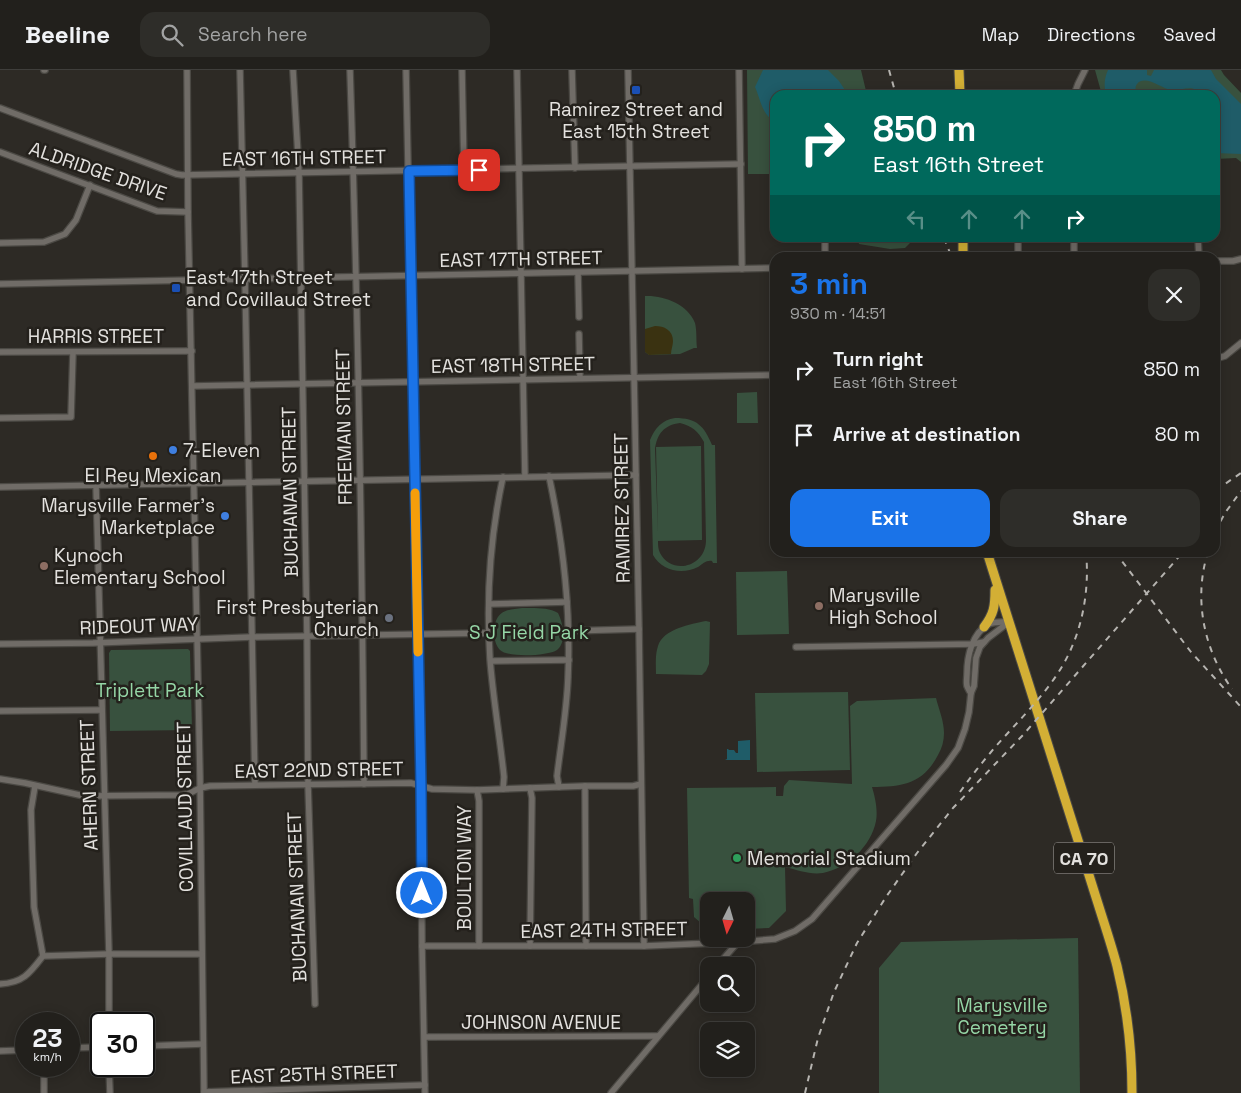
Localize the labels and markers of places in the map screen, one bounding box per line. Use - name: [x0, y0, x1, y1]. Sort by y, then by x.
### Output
- marker: Ramirez Street and East 15th Street: [630, 84, 642, 96]
- place label: Ramirez Street and East 15th Street: [549, 97, 723, 144]
- pin: [458, 149, 500, 191]
- place label: East 17th Street and Covillaud Street: [186, 265, 371, 312]
- marker: East 17th Street and Covillaud Street: [170, 282, 182, 294]
- place label: 7-Eleven: [183, 438, 260, 463]
- marker: 7-Eleven: [167, 444, 179, 456]
- marker: El Rey Mexican: [147, 450, 159, 462]
- place label: El Rey Mexican: [85, 463, 221, 488]
- place label: Marysville Farmer's Marketplace: [41, 493, 215, 540]
- marker: Marysville Farmer's Marketplace: [219, 510, 231, 522]
- place label: Kynoch Elementary School: [54, 543, 226, 590]
- marker: Kynoch Elementary School: [38, 560, 50, 572]
- place label: Marysville High School: [829, 583, 938, 630]
- place label: First Presbyterian Church: [216, 595, 379, 642]
- marker: Marysville High School: [813, 600, 825, 612]
- marker: First Presbyterian Church: [383, 612, 395, 624]
- place label: Memorial Stadium: [747, 846, 911, 871]
- marker: Memorial Stadium: [731, 852, 743, 864]

